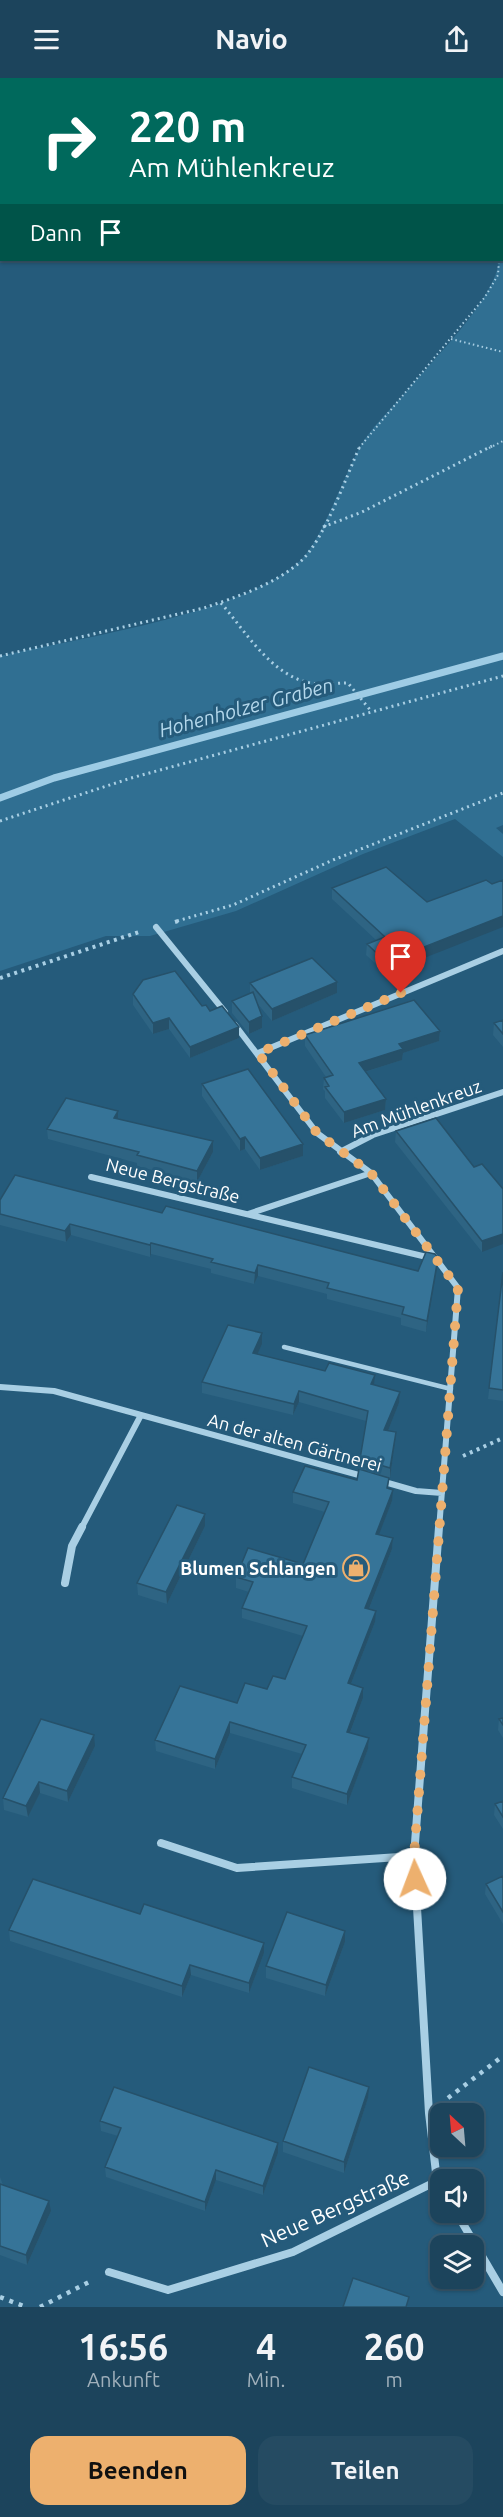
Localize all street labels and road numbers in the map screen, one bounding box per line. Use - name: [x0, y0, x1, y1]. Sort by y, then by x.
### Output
- street label: Am Mühlenkreuz: [348, 1075, 484, 1141]
- street label: Neue Bergstraße: [104, 1154, 242, 1206]
- street label: An der alten Gärtnerei: [206, 1409, 384, 1475]
- street label: Neue Bergstraße: [257, 2164, 413, 2252]

